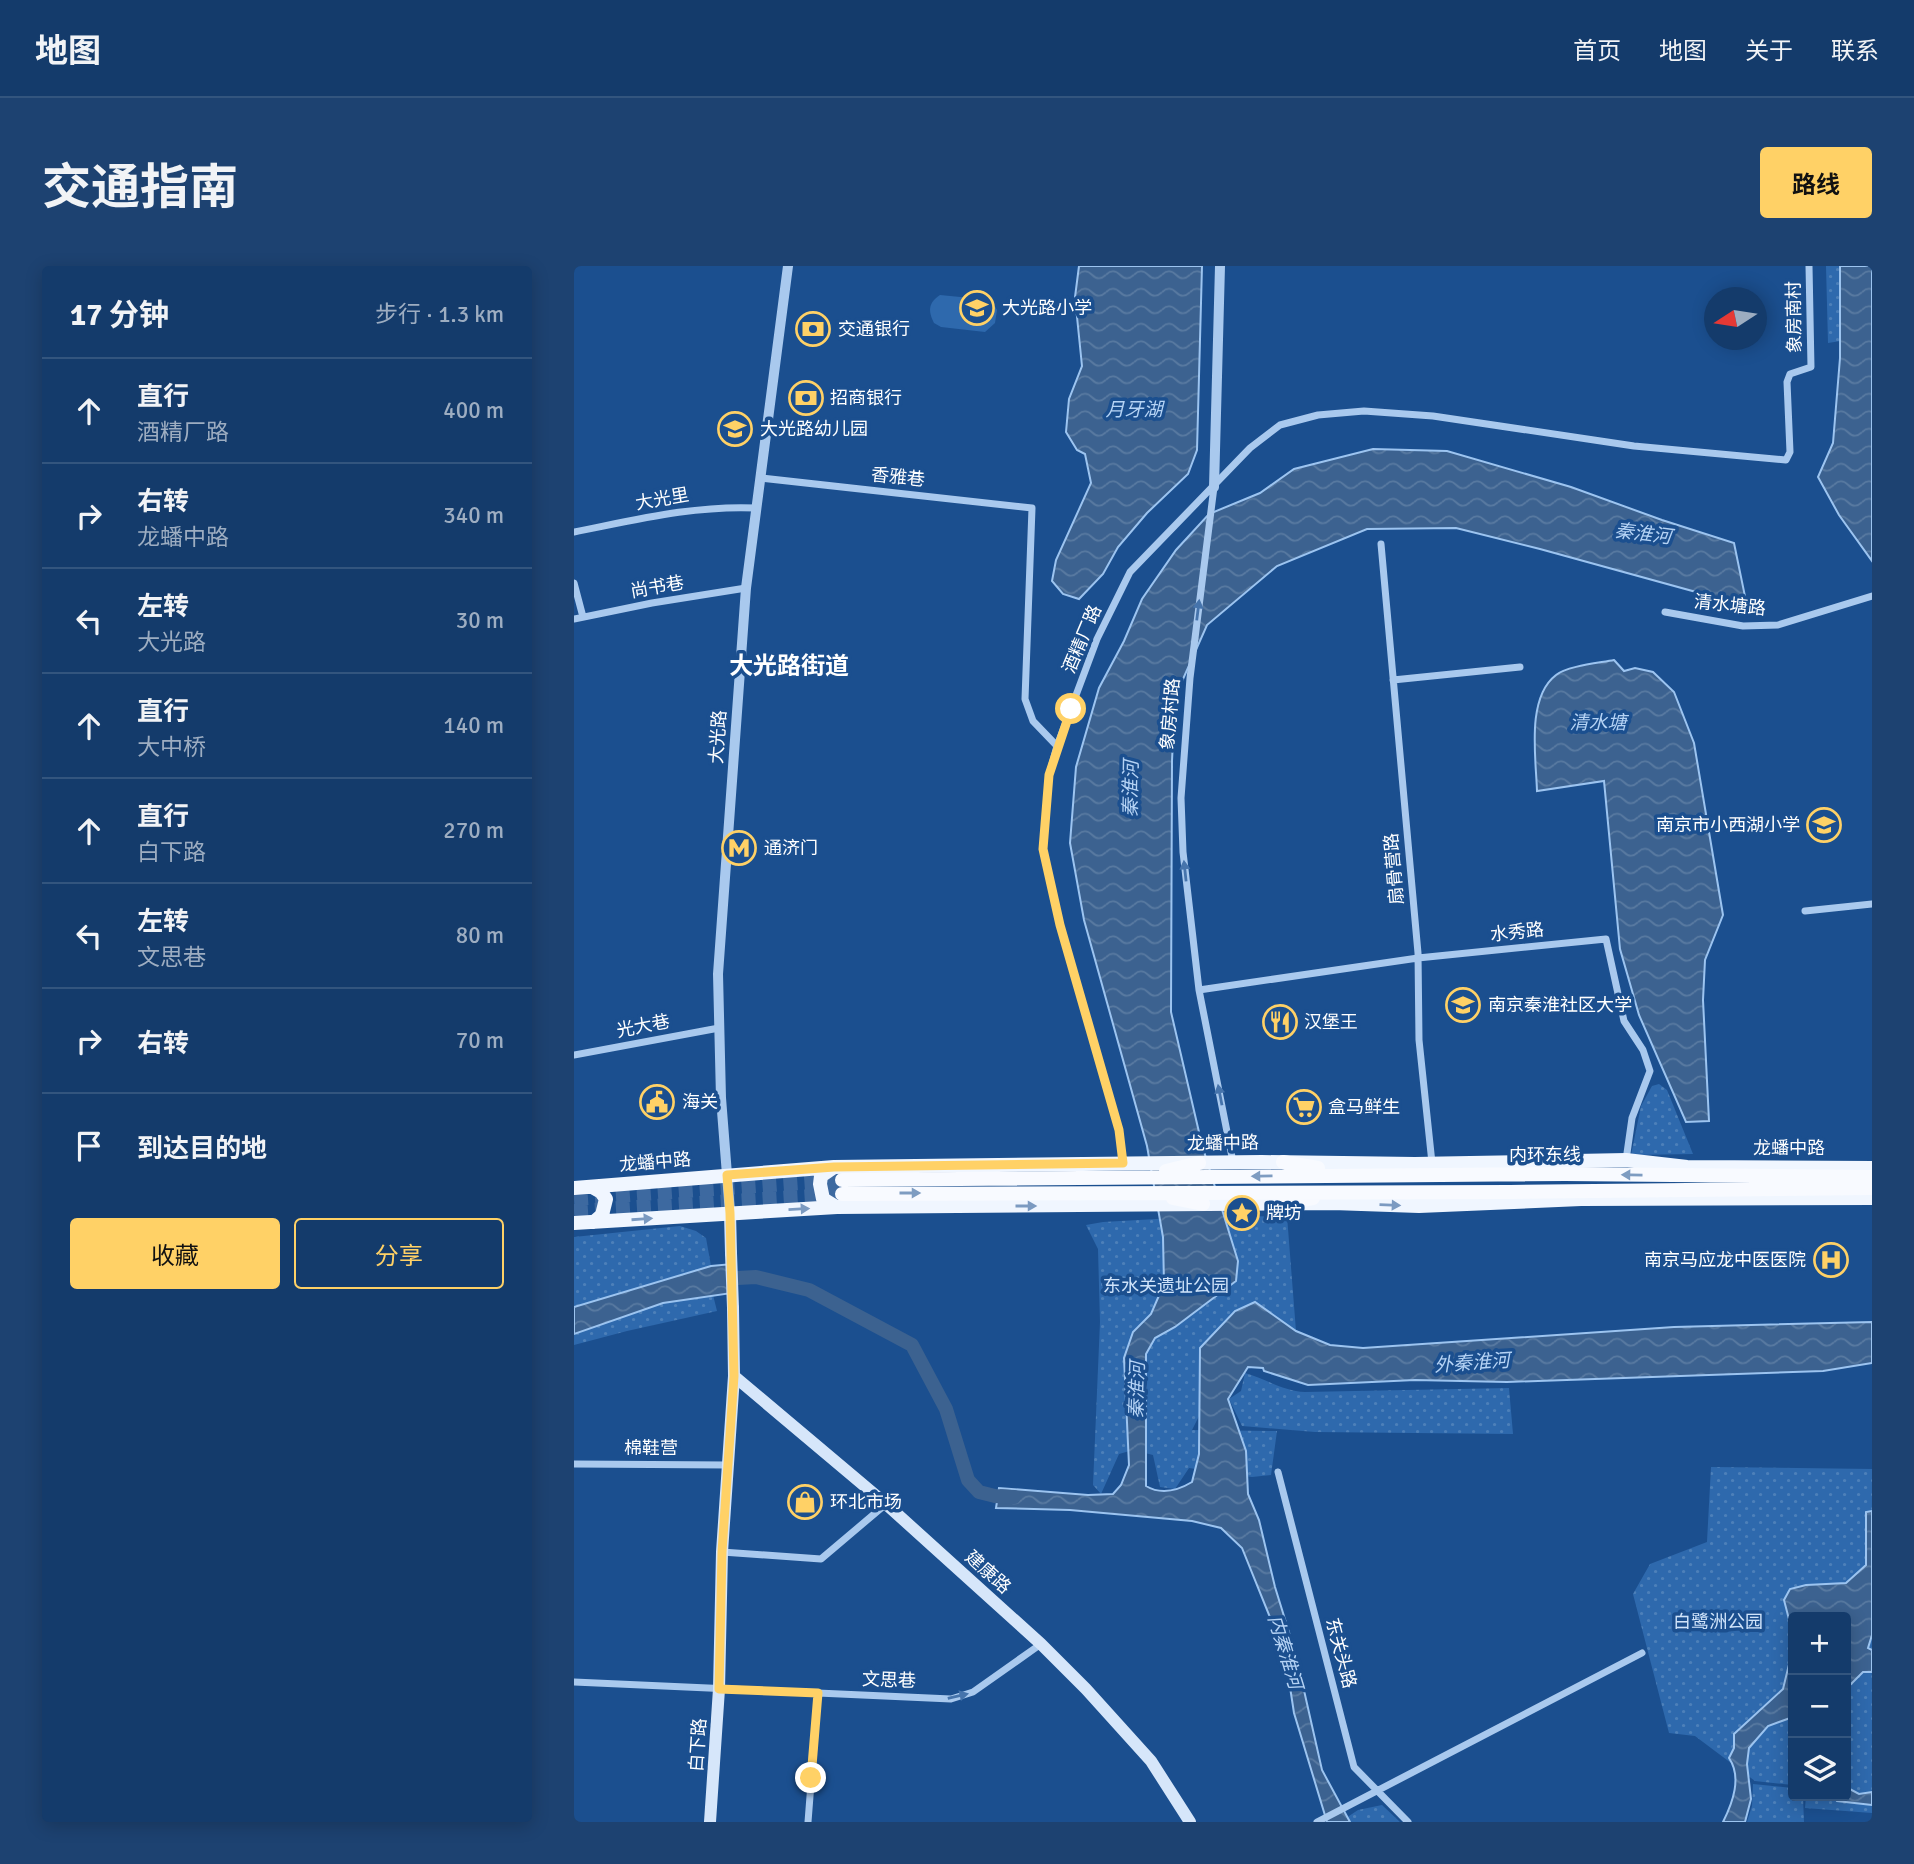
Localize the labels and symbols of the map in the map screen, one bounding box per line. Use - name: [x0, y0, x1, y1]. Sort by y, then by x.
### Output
- street label: 象房南村: [1782, 281, 1806, 353]
- north arrow: [1704, 287, 1767, 350]
- school or university icon: 大光路小学: [958, 289, 996, 327]
- place label: 大光路小学: [1002, 297, 1092, 319]
- bank icon: 交通银行: [794, 310, 832, 348]
- place label: 交通银行: [838, 318, 910, 340]
- bank icon: 招商银行: [787, 379, 825, 417]
- place label: 招商银行: [830, 387, 902, 409]
- water label: 月牙湖: [1105, 398, 1165, 422]
- school or university icon: 大光路幼儿园: [716, 410, 754, 448]
- place label: 大光路幼儿园: [760, 418, 868, 440]
- street label: 香雅巷: [870, 463, 926, 491]
- street label: 大光里: [634, 483, 690, 515]
- water label: 秦淮河: [1613, 519, 1677, 550]
- street label: 尚书巷: [629, 571, 685, 603]
- street label: 清水塘路: [1693, 590, 1767, 620]
- one-way arrow: [1193, 599, 1204, 621]
- street label: 酒精厂路: [1058, 602, 1106, 676]
- district label: 大光路街道: [729, 651, 849, 681]
- street label: 象房村路: [1156, 677, 1184, 751]
- route start: [1055, 693, 1086, 724]
- street label: 大光路: [705, 709, 731, 765]
- water label: 清水塘: [1569, 711, 1629, 735]
- water label: 秦淮河: [1119, 756, 1144, 818]
- school or university icon: 南京市小西湖小学: [1805, 806, 1843, 844]
- place label: 南京市小西湖小学: [1656, 814, 1800, 836]
- metro station icon: 通济门: [720, 829, 758, 867]
- street label: 扇骨营路: [1380, 832, 1408, 906]
- place label: 通济门: [764, 837, 818, 859]
- one-way arrow: [1179, 859, 1190, 881]
- street label: 水秀路: [1489, 918, 1545, 946]
- school or university icon: 南京秦淮社区大学: [1444, 986, 1482, 1024]
- place label: 南京秦淮社区大学: [1488, 994, 1632, 1016]
- restaurant icon: 汉堡王: [1261, 1003, 1299, 1041]
- street label: 光大巷: [614, 1010, 672, 1042]
- place label: 汉堡王: [1304, 1011, 1358, 1033]
- public building icon: 海关: [638, 1083, 676, 1121]
- one-way arrow: [1214, 1084, 1225, 1106]
- supermarket icon: 盒马鲜生: [1285, 1088, 1323, 1126]
- place label: 海关: [682, 1091, 718, 1113]
- place label: 盒马鲜生: [1328, 1096, 1400, 1118]
- street label: 龙蟠中路: [1187, 1131, 1259, 1155]
- street label: 龙蟠中路: [1753, 1137, 1825, 1159]
- street label: 内环东线: [1509, 1144, 1581, 1166]
- street label: 龙蟠中路: [618, 1148, 692, 1176]
- one-way arrow: [1621, 1169, 1643, 1181]
- one-way arrow: [1250, 1170, 1272, 1182]
- one-way arrow: [900, 1187, 922, 1199]
- place icon: 牌坊: [1223, 1194, 1261, 1232]
- one-way arrow: [1379, 1199, 1401, 1210]
- one-way arrow: [1015, 1200, 1037, 1211]
- place label: 牌坊: [1266, 1202, 1302, 1224]
- one-way arrow: [788, 1203, 810, 1214]
- one-way arrow: [631, 1213, 653, 1224]
- hospital icon: 南京马应龙中医医院: [1812, 1241, 1850, 1279]
- place label: 南京马应龙中医医院: [1644, 1249, 1806, 1271]
- park label: 东水关遗址公园: [1103, 1275, 1229, 1297]
- water label: 外秦淮河: [1433, 1348, 1515, 1378]
- water label: 秦淮河: [1124, 1357, 1150, 1419]
- street label: 棉鞋营: [624, 1437, 678, 1459]
- shop icon: 环北市场: [786, 1483, 824, 1521]
- place label: 环北市场: [830, 1491, 902, 1513]
- street label: 建康路: [961, 1546, 1015, 1598]
- park label: 白鹭洲公园: [1673, 1611, 1763, 1633]
- water label: 内秦淮河: [1262, 1612, 1309, 1696]
- street label: 东关头路: [1321, 1615, 1361, 1691]
- street label: 文思巷: [862, 1668, 916, 1692]
- one-way arrow: [948, 1690, 970, 1701]
- street label: 白下路: [685, 1717, 711, 1773]
- route end: [795, 1762, 826, 1793]

